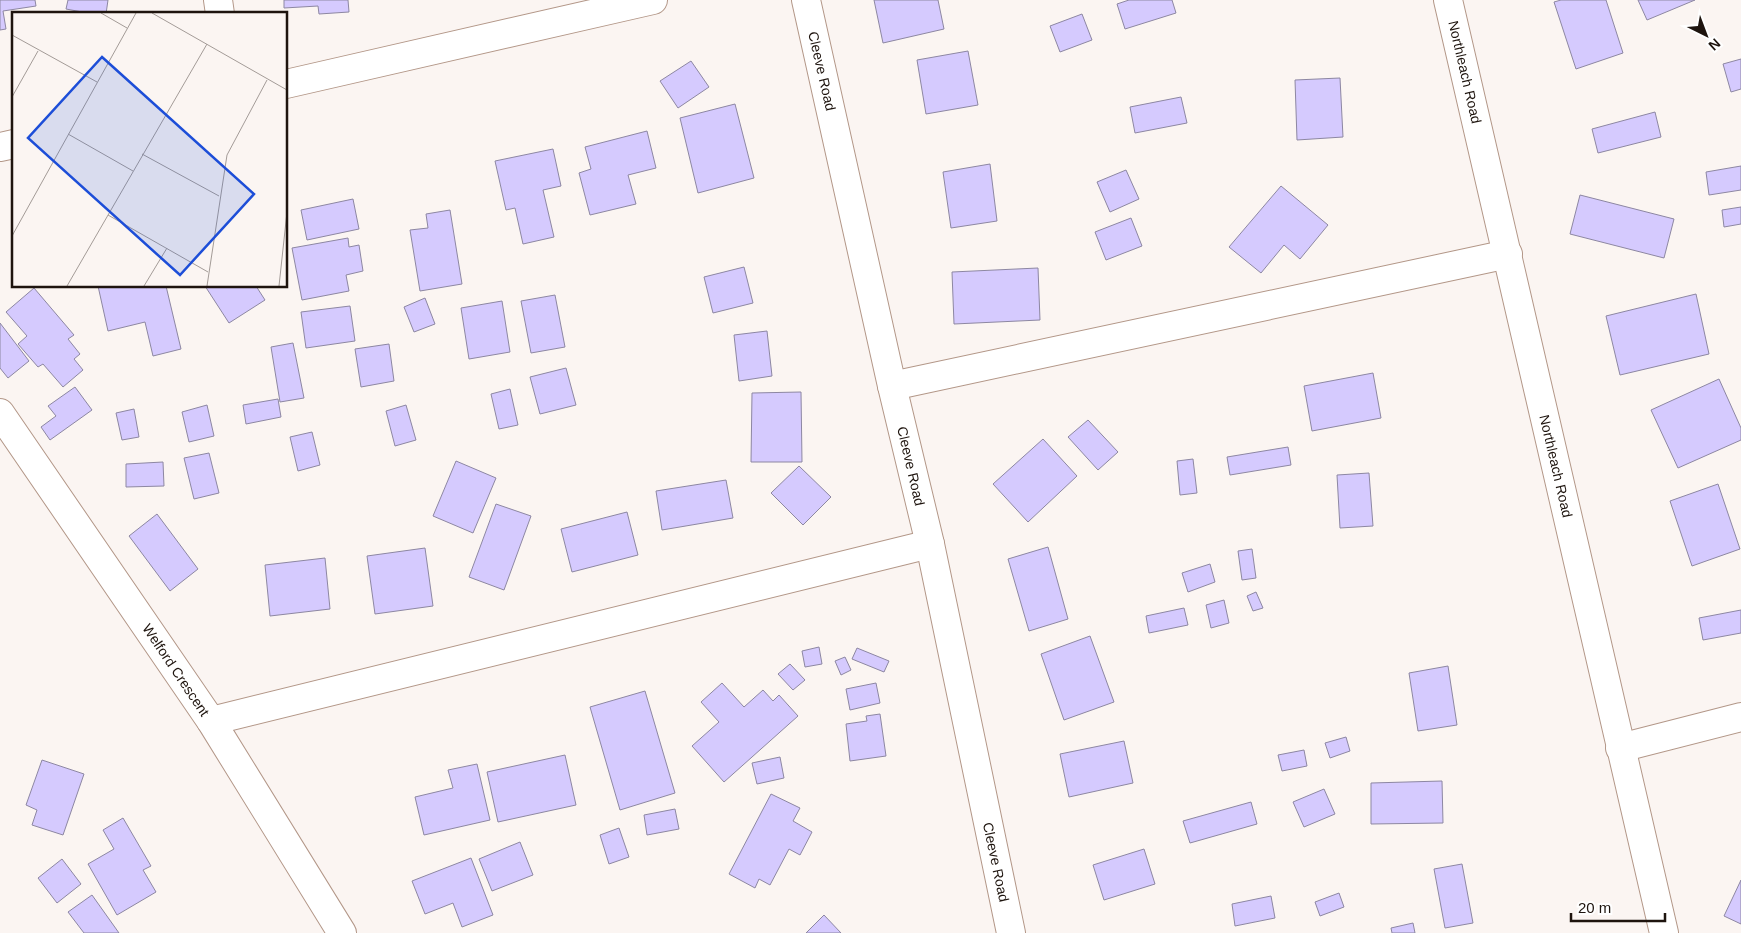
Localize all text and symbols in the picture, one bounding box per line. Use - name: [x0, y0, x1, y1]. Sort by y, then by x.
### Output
- north arrow: [1681, 10, 1731, 60]
- inset map: [12, 12, 288, 288]
- street label: Northleach Road: [1445, 19, 1485, 125]
- street label: Cleeve Road: [805, 30, 839, 112]
- text: N: [1706, 35, 1724, 54]
- street label: Northleach Road: [1536, 413, 1576, 519]
- street label: Cleeve Road: [894, 425, 928, 507]
- street label: Welford Crescent: [139, 621, 213, 719]
- street label: Cleeve Road: [980, 821, 1012, 903]
- scale bar: [1571, 890, 1665, 922]
- text: 20 m: [1578, 899, 1611, 916]

